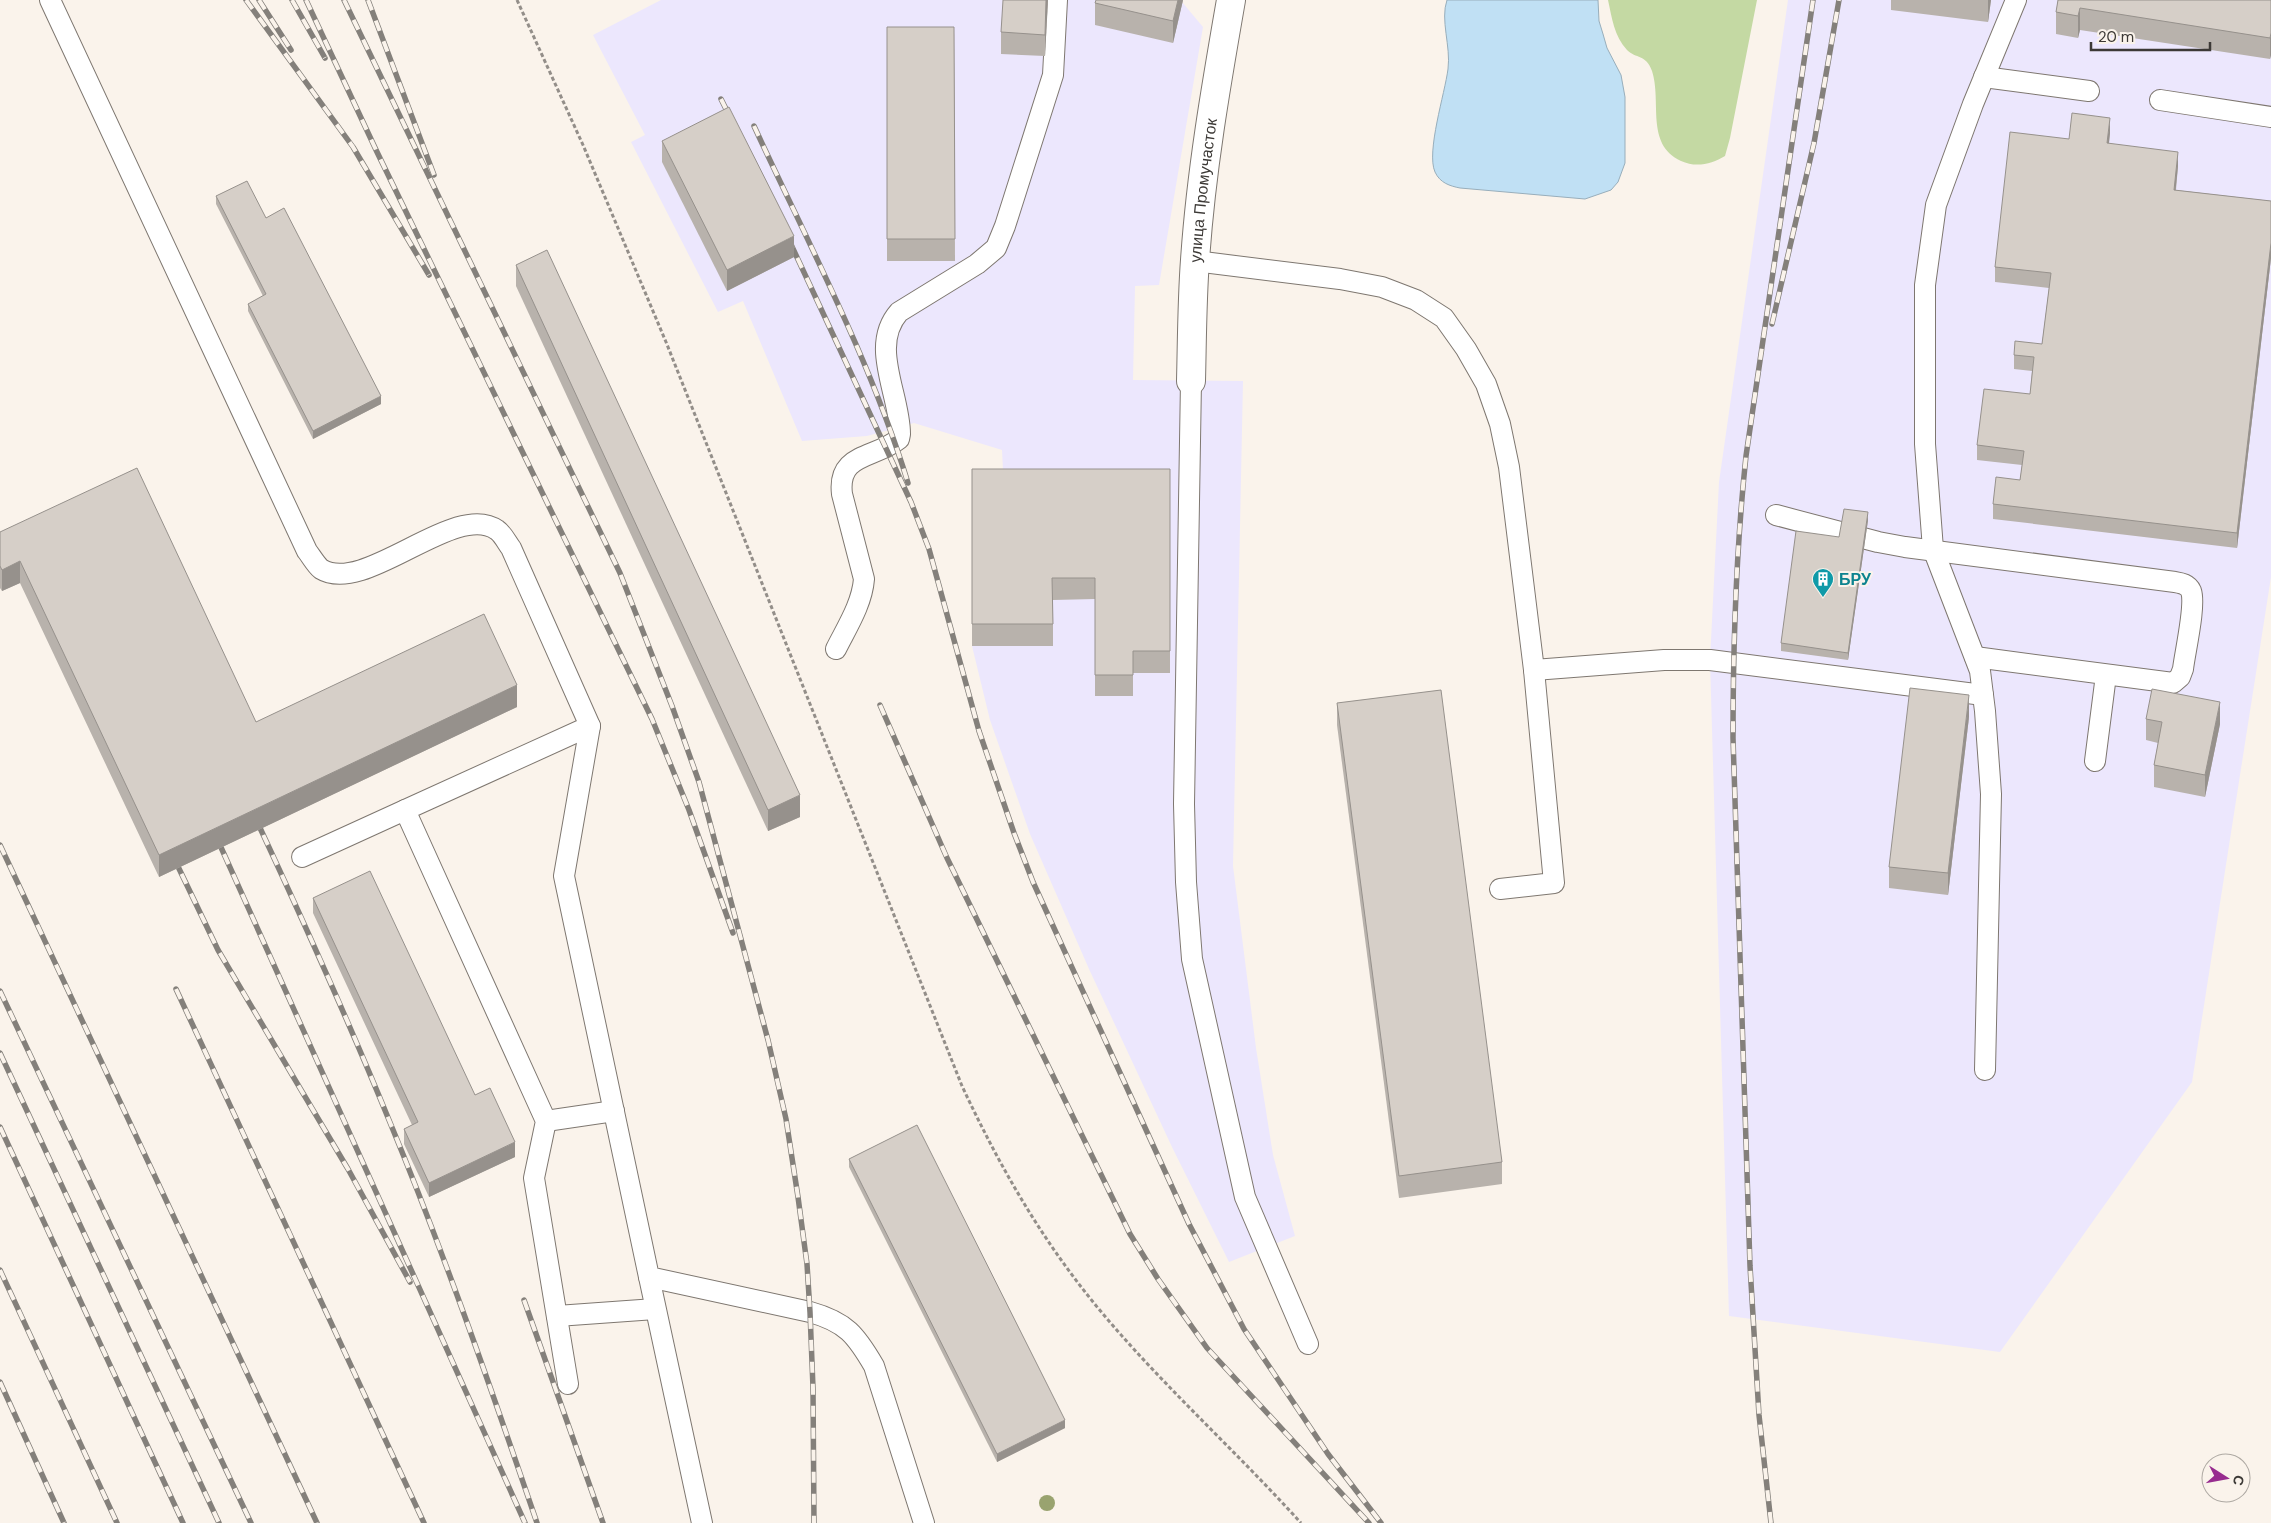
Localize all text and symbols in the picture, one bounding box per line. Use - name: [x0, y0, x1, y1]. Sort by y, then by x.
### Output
- scale bar: [2091, 20, 2210, 52]
- text: 20 m: [2098, 27, 2134, 47]
- street label: улица Промучасток: [1185, 116, 1222, 263]
- building icon: БРУ: [1811, 567, 1835, 598]
- place label: БРУ: [1839, 569, 1872, 590]
- north arrow: [2201, 1453, 2251, 1503]
- text: С: [2229, 1474, 2249, 1487]

